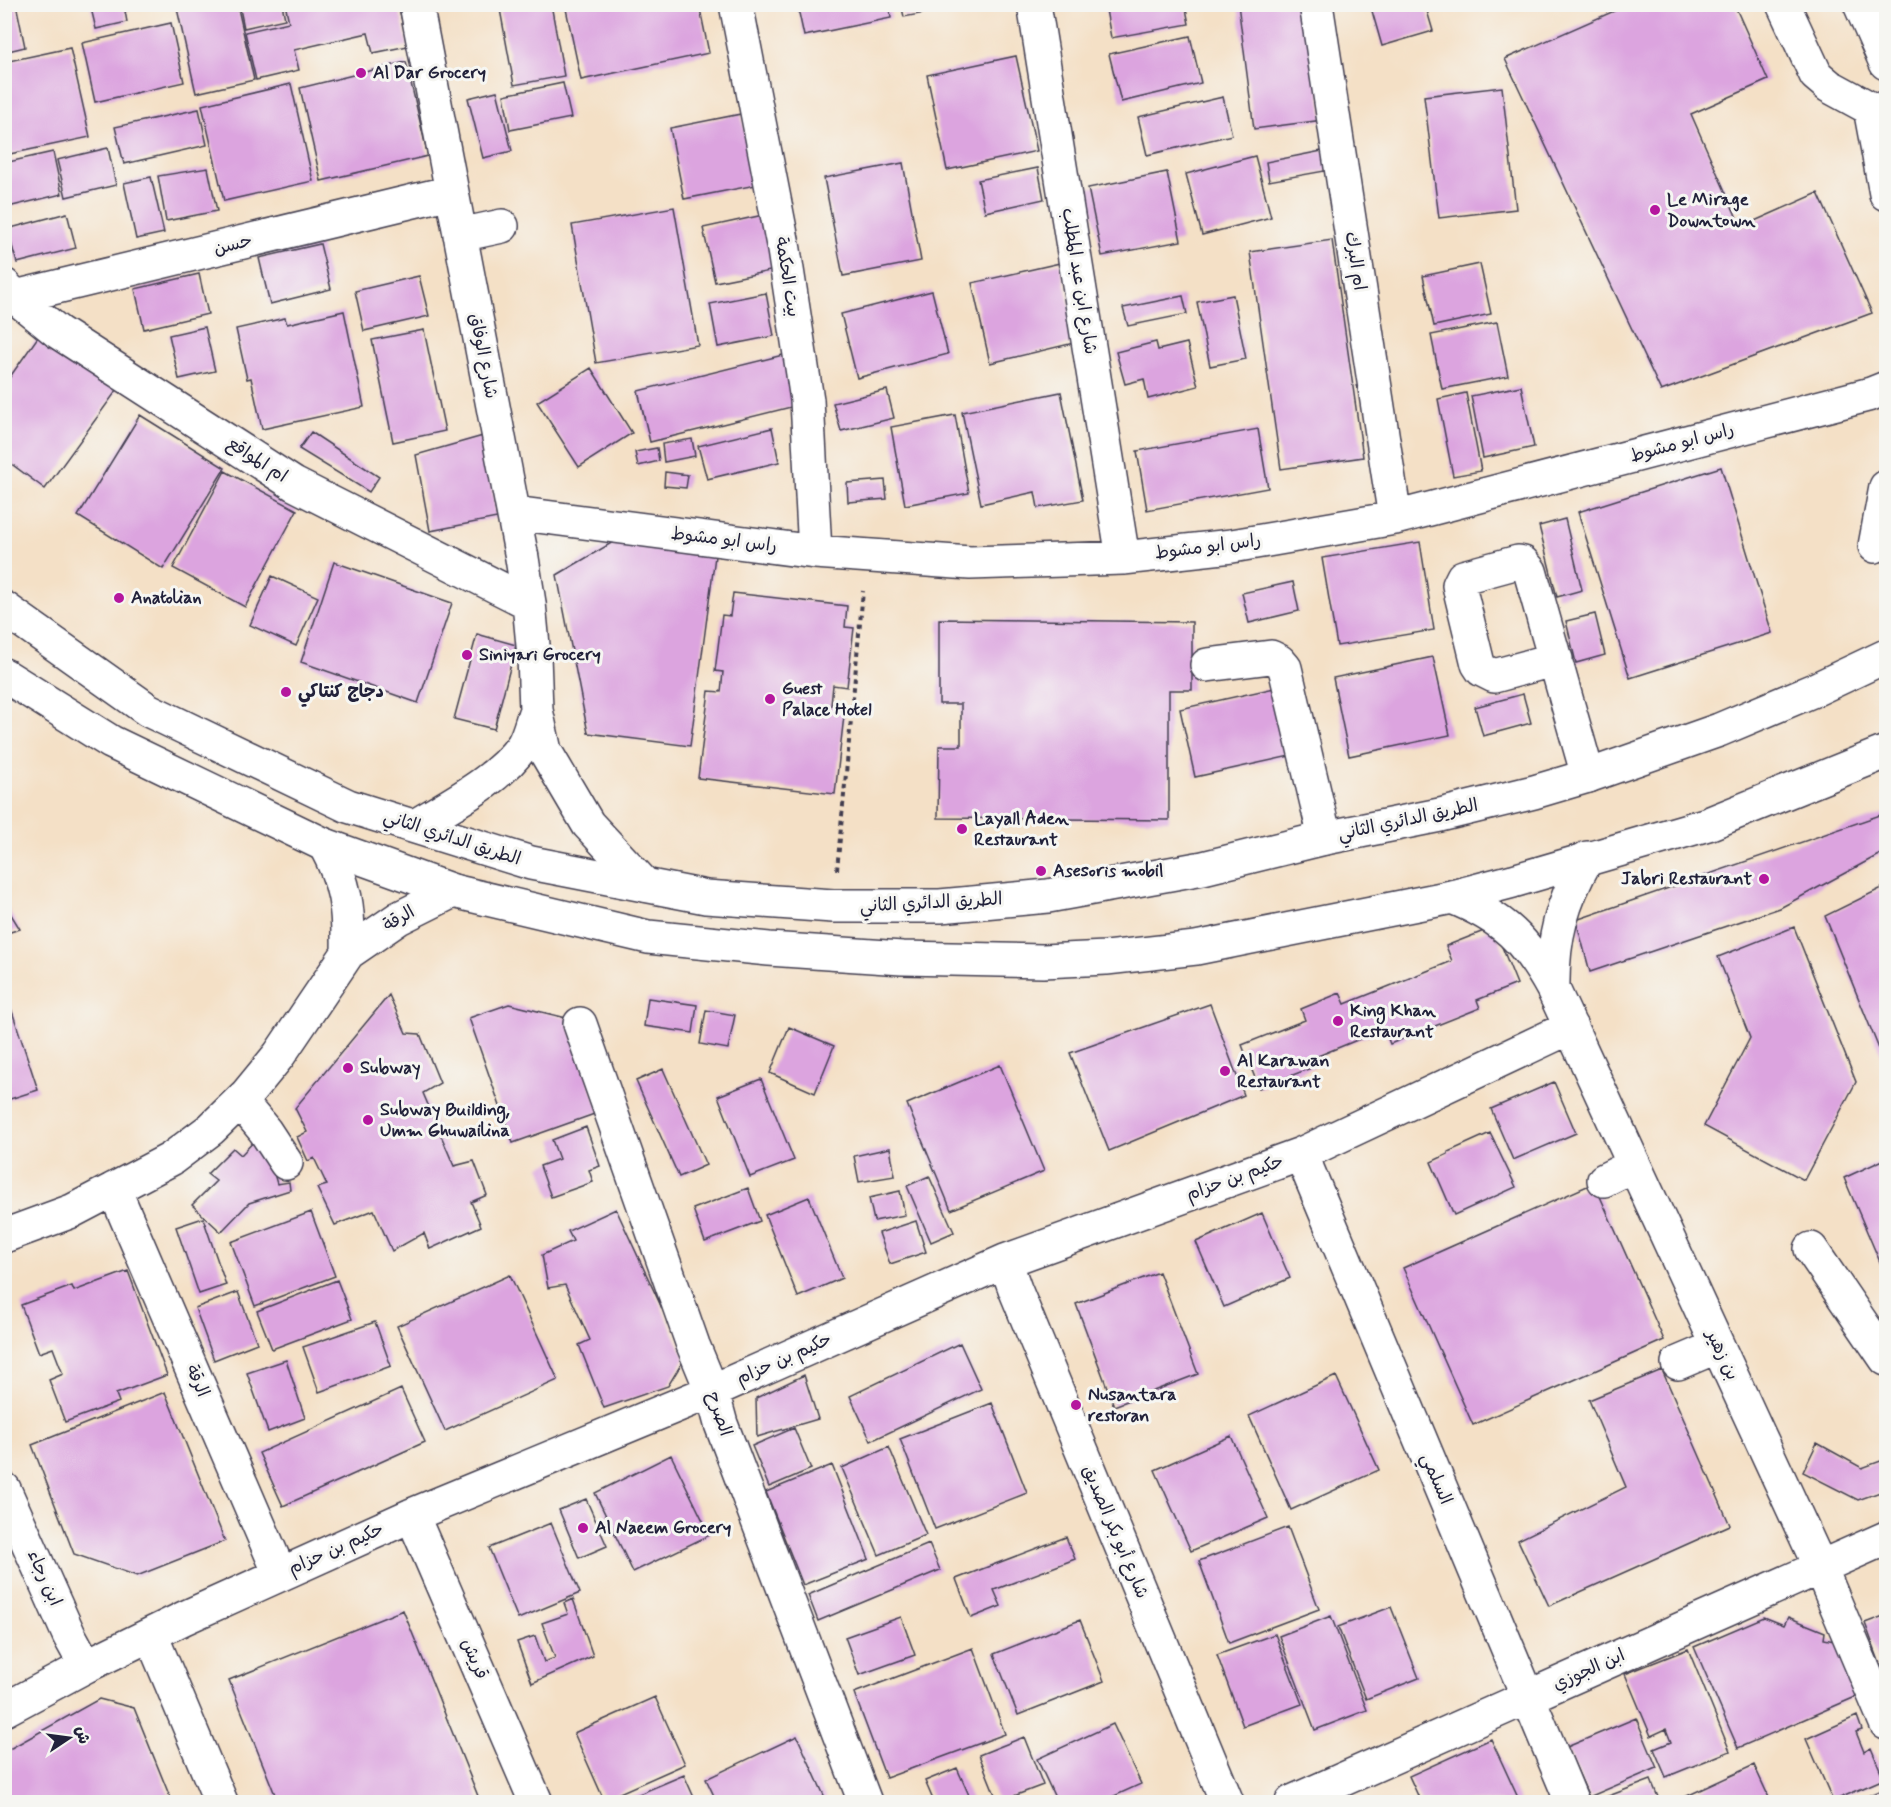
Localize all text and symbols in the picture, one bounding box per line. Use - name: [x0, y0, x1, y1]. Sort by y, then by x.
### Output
- place label: Al Dar Grocery: [373, 61, 486, 85]
- marker: Al Dar Grocery: [354, 66, 368, 80]
- place label: Le Mirage Downtown: [1667, 188, 1756, 233]
- marker: Le Mirage Downtown: [1648, 203, 1662, 217]
- street label: شارع ابن عبد المطلب: [1056, 206, 1102, 356]
- street label: حسن: [211, 229, 255, 261]
- street label: ام البرك: [1338, 230, 1372, 292]
- street label: بيت الحكمة: [769, 235, 805, 319]
- street label: شارع الوفاق: [463, 311, 503, 401]
- street label: راس ابو مشوط: [1627, 418, 1737, 468]
- street label: ام المواقع: [222, 432, 292, 489]
- street label: راس ابو مشوط: [670, 522, 778, 558]
- street label: راس ابو مشوط: [1154, 529, 1262, 565]
- place label: Anatolian: [131, 586, 202, 610]
- marker: Anatolian: [112, 591, 126, 605]
- place label: Siniyari Grocery: [479, 643, 601, 667]
- marker: Siniyari Grocery: [460, 648, 474, 662]
- place label: Guest Palace Hotel: [782, 677, 872, 722]
- place label: دجاج كنتاكي: [298, 680, 384, 707]
- marker: دجاج كنتاكي: [279, 685, 293, 699]
- marker: Guest Palace Hotel: [763, 692, 777, 706]
- street label: الطريق الدائري الثاني: [1336, 793, 1481, 850]
- street label: الطريق الدائري الثاني: [379, 805, 524, 874]
- place label: Layall Aden Restaurant: [974, 807, 1070, 852]
- marker: Layall Aden Restaurant: [955, 822, 969, 836]
- place label: Asesoris mobil: [1053, 859, 1163, 883]
- marker: Asesoris mobil: [1034, 864, 1048, 878]
- place label: Jabri Restaurant: [1621, 867, 1753, 891]
- marker: Jabri Restaurant: [1757, 872, 1771, 886]
- street label: الطريق الدائري الثاني: [859, 887, 1003, 922]
- street label: الرقة: [379, 900, 419, 938]
- place label: King Khan Restaurant: [1350, 999, 1437, 1044]
- marker: King Khan Restaurant: [1331, 1014, 1345, 1028]
- place label: Al Karawan Restaurant: [1237, 1049, 1330, 1094]
- place label: Subway: [360, 1056, 421, 1080]
- marker: Subway: [341, 1061, 355, 1075]
- marker: Al Karawan Restaurant: [1218, 1064, 1232, 1078]
- place label: Subway Building, Umm Ghuwailina: [380, 1098, 510, 1143]
- marker: Subway Building, Umm Ghuwailina: [361, 1113, 375, 1127]
- street label: حكيم بن حزام: [1183, 1149, 1287, 1208]
- street label: بن زهير: [1699, 1324, 1744, 1384]
- street label: حكيم بن حزام: [732, 1327, 836, 1392]
- street label: الرقة: [179, 1361, 215, 1401]
- place label: Nusantara restoran: [1088, 1383, 1176, 1428]
- street label: الصرح: [701, 1389, 737, 1439]
- marker: Nusantara restoran: [1069, 1398, 1083, 1412]
- street label: السلمي: [1412, 1450, 1458, 1510]
- street label: شارع أبو بكر الصديق: [1076, 1462, 1154, 1602]
- place label: Al Naeem Grocery: [595, 1516, 731, 1540]
- street label: حكيم بن حزام: [284, 1517, 388, 1582]
- marker: Al Naeem Grocery: [576, 1521, 590, 1535]
- street label: ابن رجاء: [21, 1546, 67, 1610]
- street label: قريش: [455, 1635, 493, 1683]
- street label: ابن الجوزي: [1549, 1643, 1629, 1697]
- north arrow: [39, 1708, 99, 1768]
- text: ش: [70, 1724, 94, 1746]

